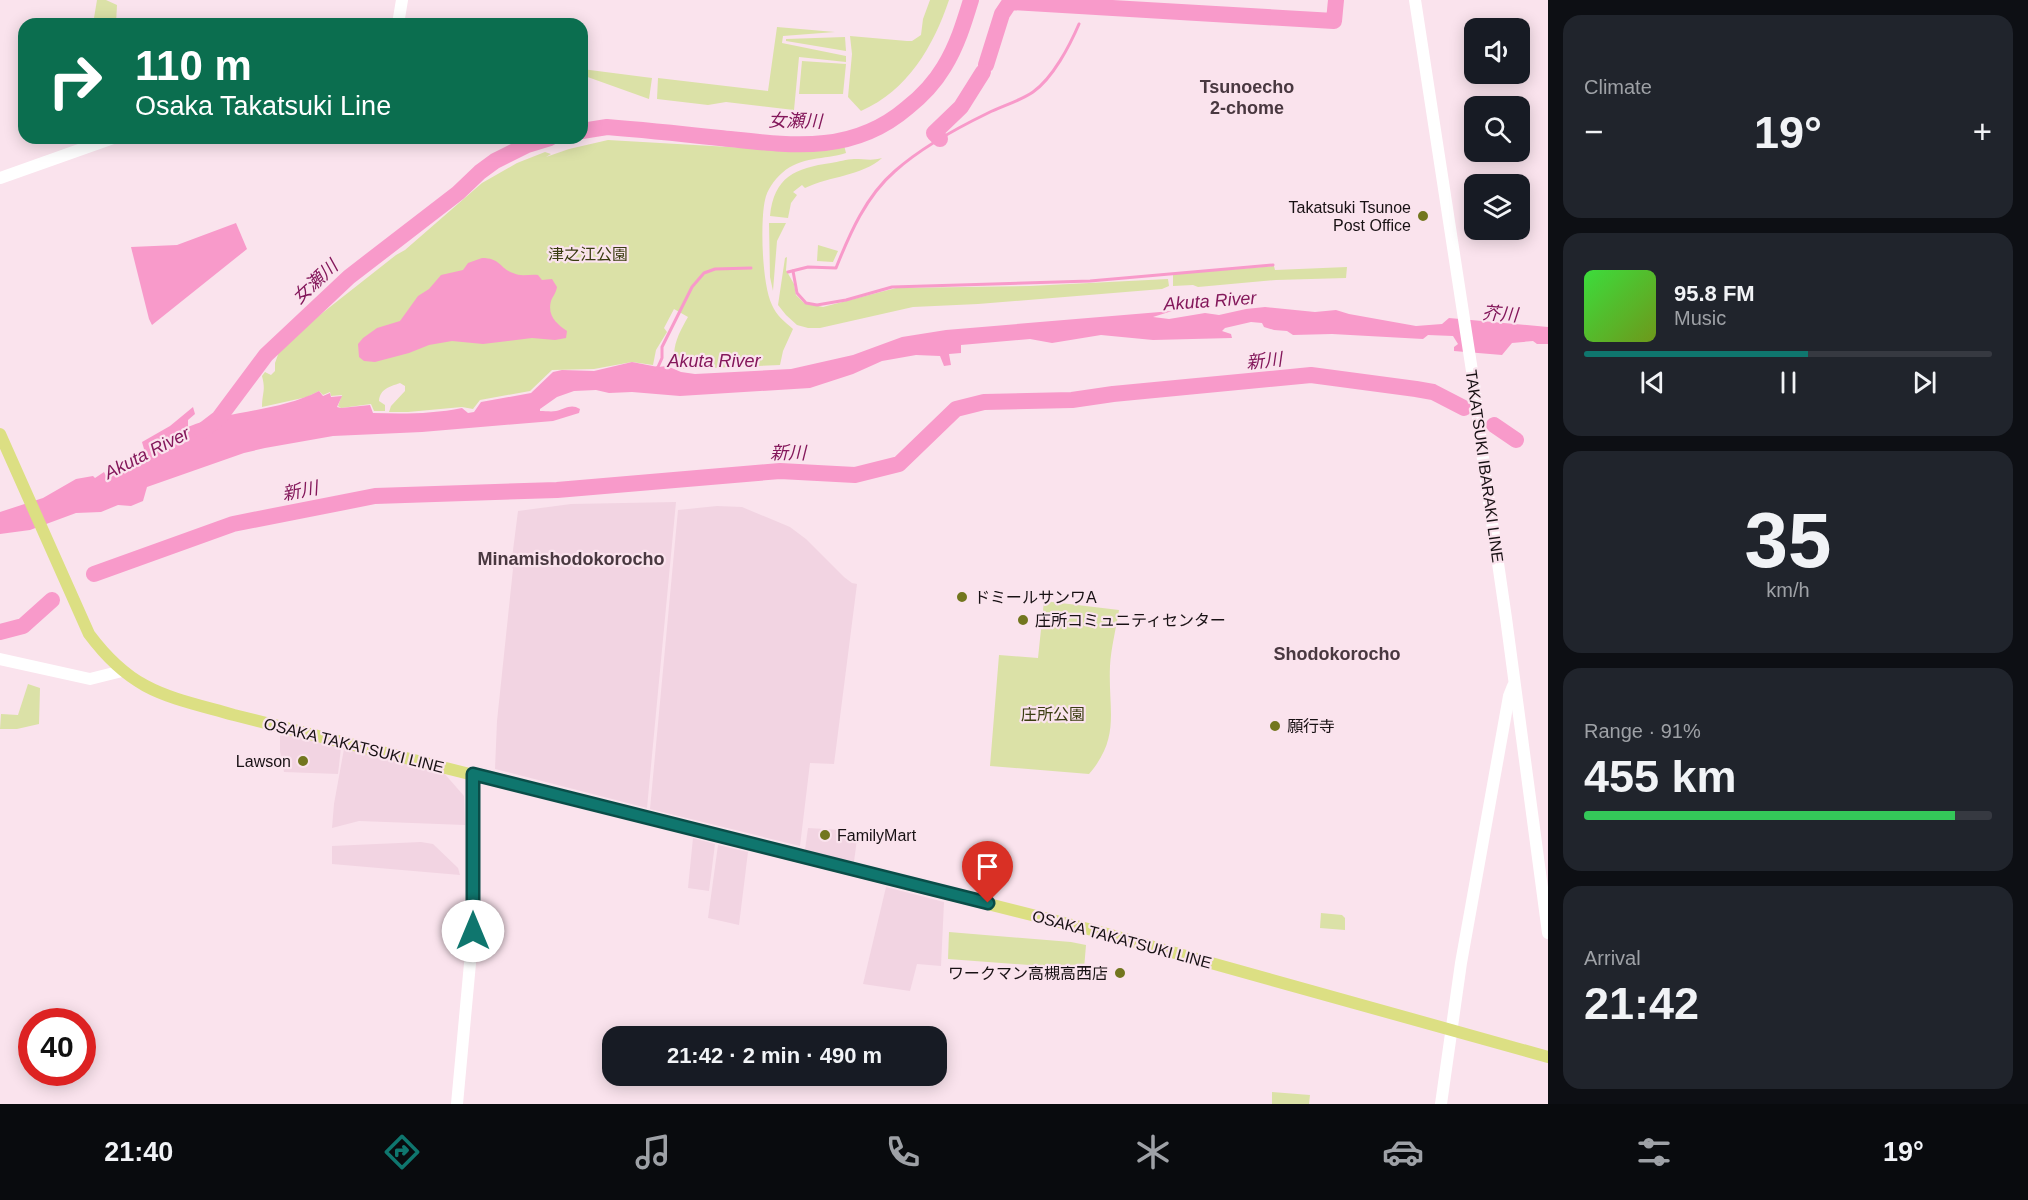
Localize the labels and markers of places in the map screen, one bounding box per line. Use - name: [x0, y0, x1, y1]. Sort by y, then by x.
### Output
- place label: Takatsuki Tsunoe Post Office: [1289, 199, 1411, 234]
- marker: Takatsuki Tsunoe Post Office: [1416, 209, 1430, 223]
- place label: ドミールサンワA: [974, 589, 1097, 606]
- marker: ドミールサンワA: [955, 590, 969, 604]
- place label: 庄所コミュニティセンター: [1035, 612, 1226, 629]
- marker: 庄所コミュニティセンター: [1016, 613, 1030, 627]
- place label: 願行寺: [1287, 718, 1335, 735]
- marker: 願行寺: [1268, 719, 1282, 733]
- place label: Lawson: [236, 753, 291, 770]
- marker: Lawson: [296, 754, 310, 768]
- place label: FamilyMart: [837, 827, 917, 844]
- marker: FamilyMart: [818, 828, 832, 842]
- pin: [962, 841, 1013, 903]
- place label: ワークマン高槻高西店: [948, 965, 1108, 982]
- marker: ワークマン高槻高西店: [1113, 966, 1127, 980]

